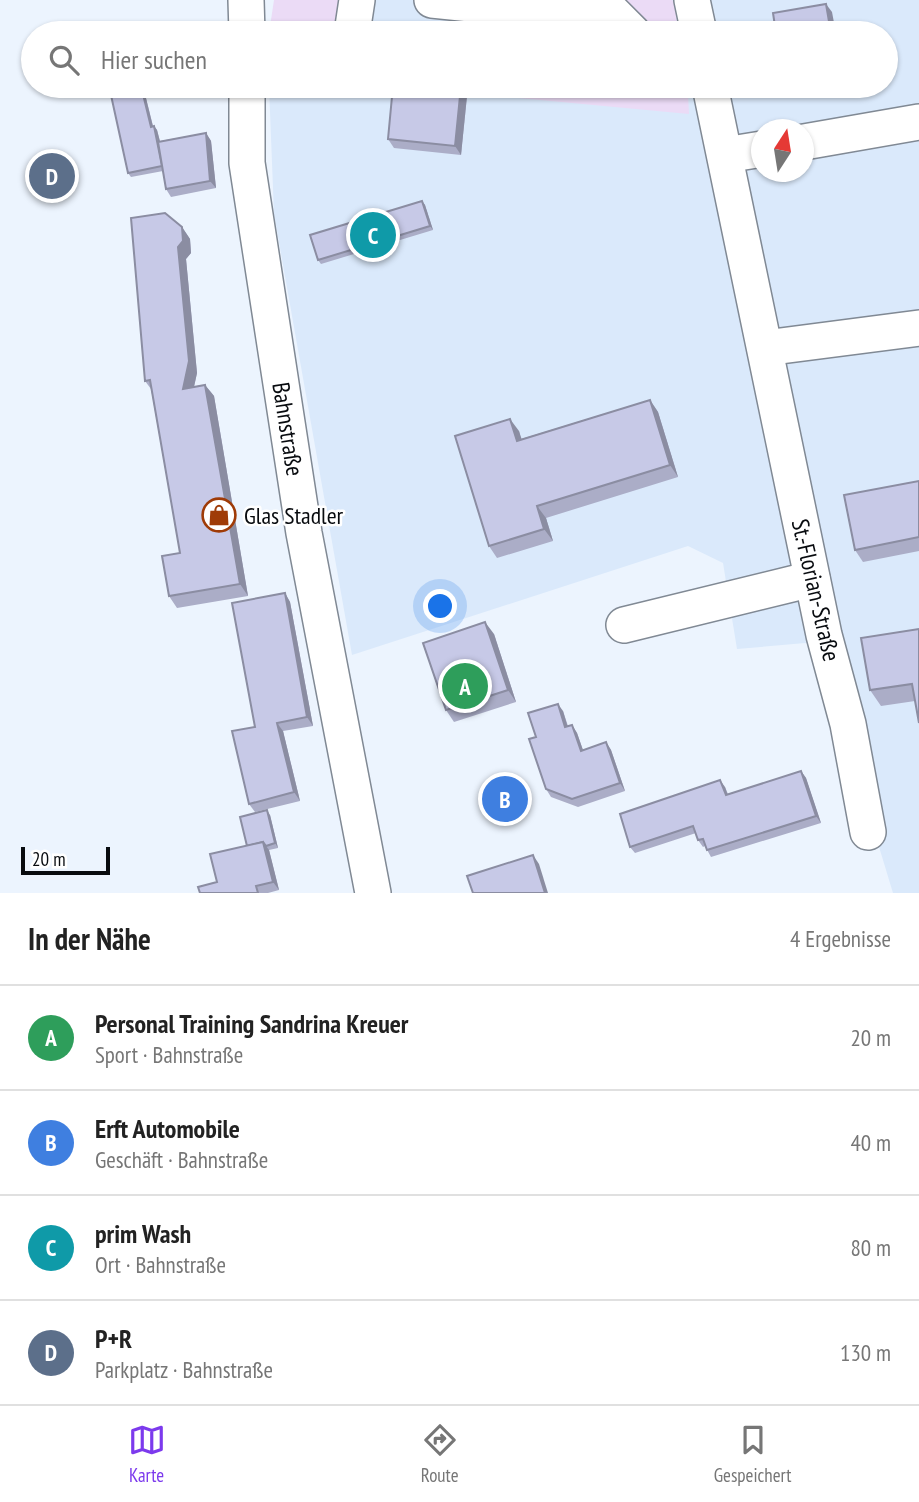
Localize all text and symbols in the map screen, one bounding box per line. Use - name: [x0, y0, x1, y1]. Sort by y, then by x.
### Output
- search box: [21, 21, 898, 98]
- icon: search: [45, 41, 83, 79]
- text: Hier suchen: [101, 43, 207, 76]
- north arrow: [751, 119, 814, 182]
- pin: D: [29, 150, 75, 202]
- pin: C: [350, 209, 396, 261]
- street label: Bahnstraße: [265, 380, 311, 478]
- shop icon: Glas Stadler: [200, 496, 238, 534]
- place label: Glas Stadler: [244, 500, 344, 531]
- street label: St.-Florian-Straße: [785, 516, 847, 664]
- your location: [423, 589, 457, 623]
- pin: A: [442, 660, 488, 712]
- pin: B: [482, 773, 528, 825]
- scale bar: [21, 844, 110, 876]
- text: 20 m: [32, 847, 66, 871]
- text: In der Nähe: [28, 919, 151, 958]
- text: 4 Ergebnisse: [790, 924, 891, 953]
- text: Personal Training Sandrina Kreuer: [95, 1007, 408, 1040]
- text: A: [45, 1023, 57, 1052]
- text: 20 m: [850, 1023, 891, 1052]
- text: Sport · Bahnstraße: [95, 1040, 243, 1069]
- text: Erft Automobile: [95, 1112, 240, 1145]
- text: B: [45, 1128, 57, 1157]
- text: 40 m: [850, 1128, 891, 1157]
- text: Geschäft · Bahnstraße: [95, 1145, 268, 1174]
- text: prim Wash: [95, 1217, 191, 1250]
- text: C: [46, 1233, 56, 1262]
- text: 80 m: [850, 1233, 891, 1262]
- text: Ort · Bahnstraße: [95, 1250, 226, 1279]
- text: P+R: [95, 1322, 132, 1355]
- text: D: [45, 1338, 57, 1367]
- text: 130 m: [840, 1338, 891, 1367]
- text: Parkplatz · Bahnstraße: [95, 1355, 273, 1384]
- tab: Karte: [128, 1421, 166, 1487]
- tab: Route: [421, 1421, 459, 1487]
- tab: Gespeichert: [714, 1421, 791, 1487]

